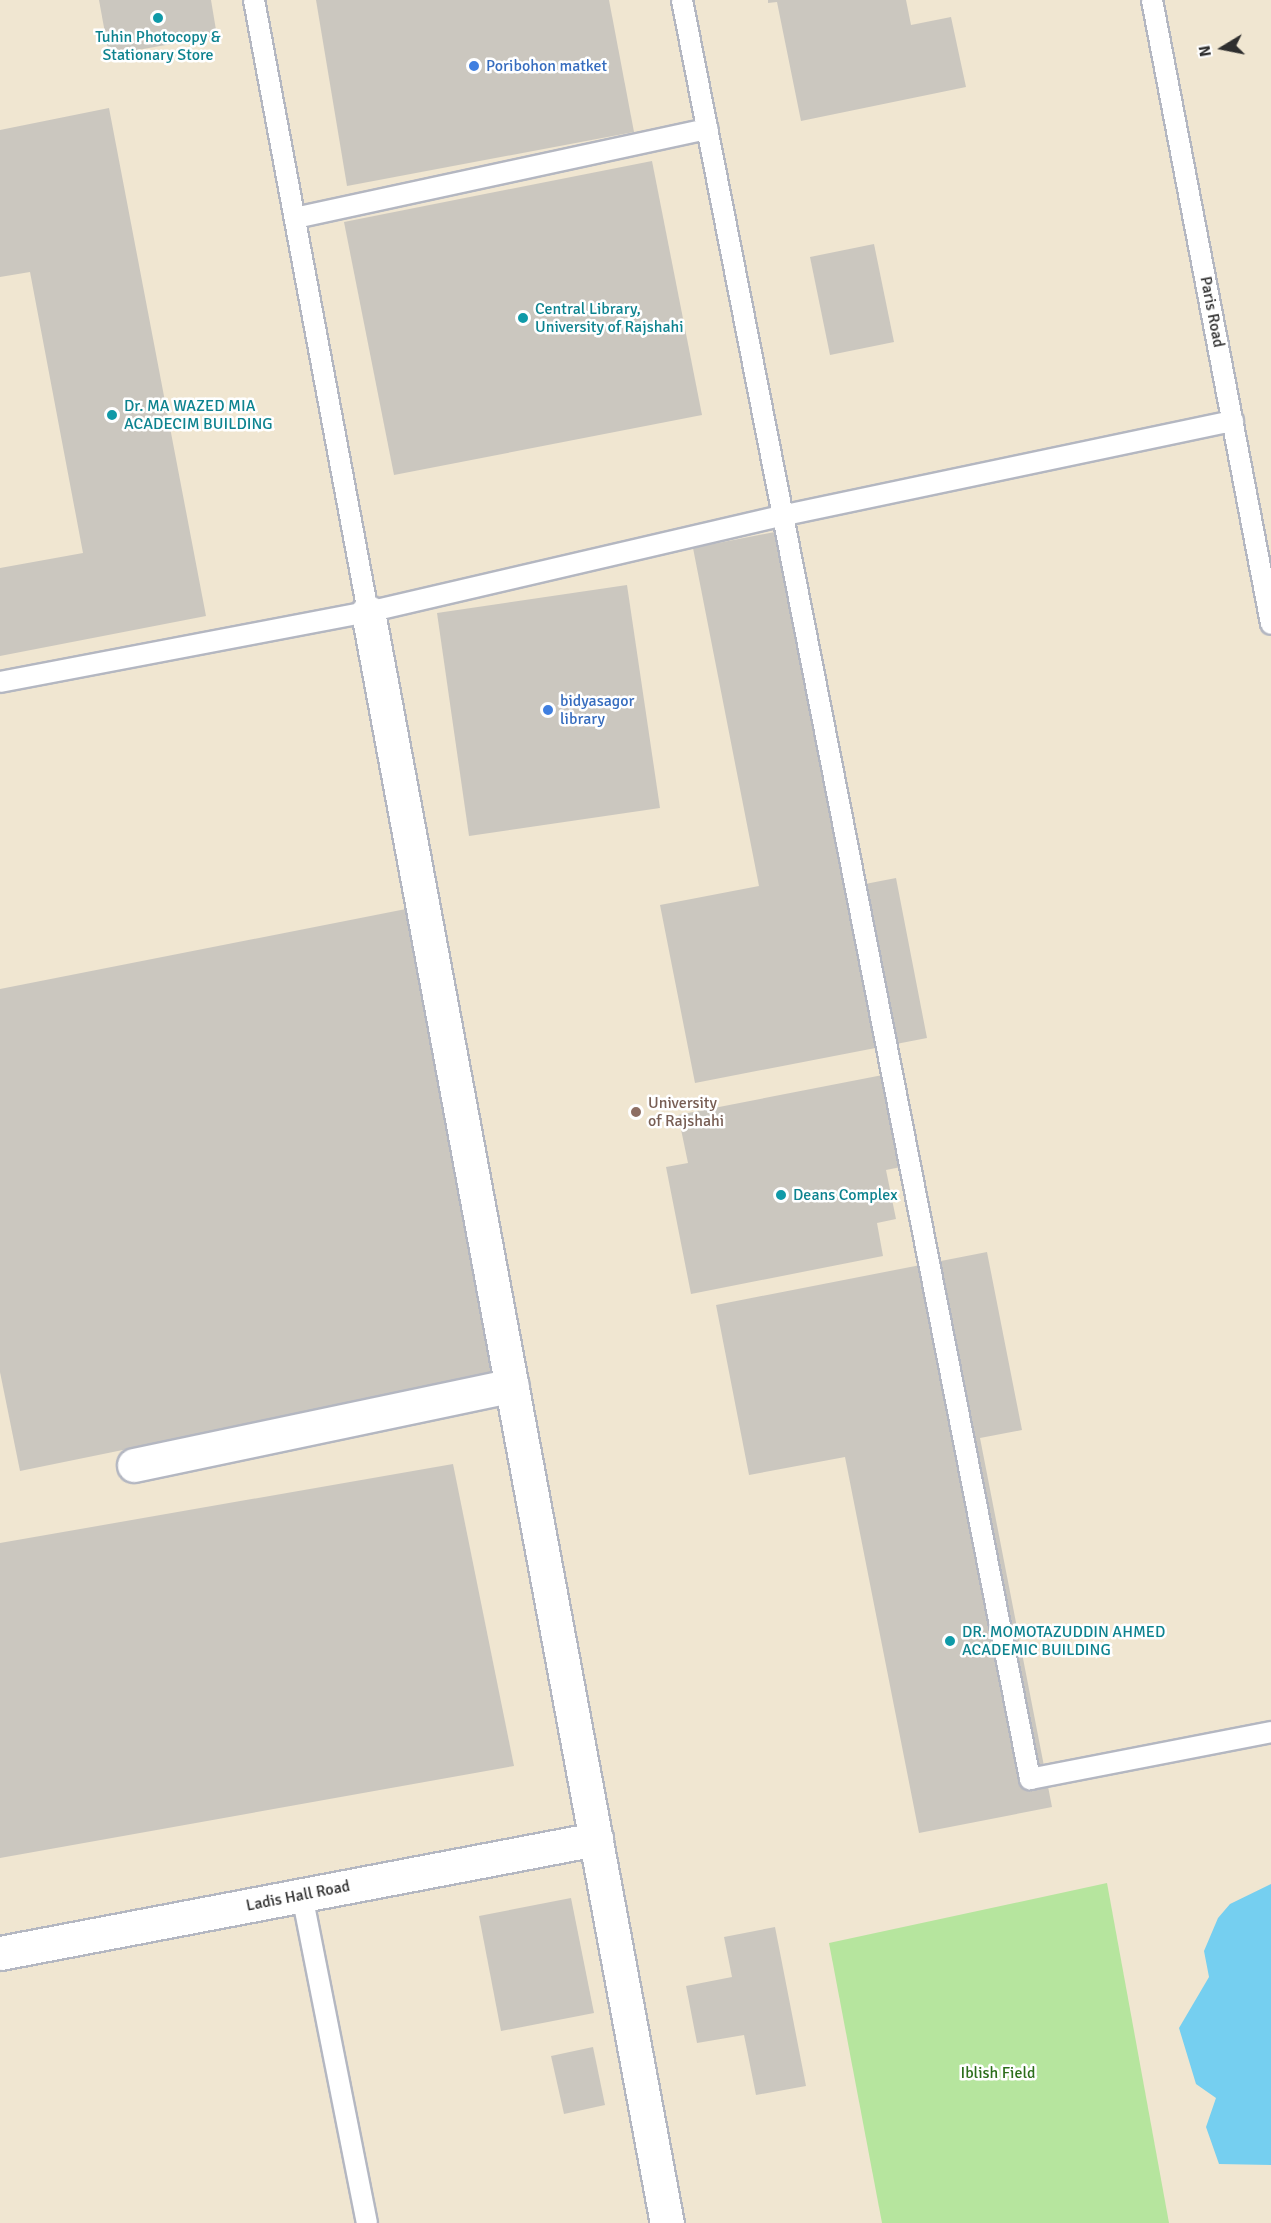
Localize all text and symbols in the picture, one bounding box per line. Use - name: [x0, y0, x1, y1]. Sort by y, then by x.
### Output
- marker: Tuhin Photocopy & Stationary Store: [151, 11, 165, 25]
- north arrow: [1193, 18, 1253, 78]
- place label: Tuhin Photocopy & Stationary Store: [95, 27, 221, 65]
- text: N: [1194, 44, 1216, 58]
- place label: Poribohon matket: [486, 56, 607, 76]
- marker: Poribohon matket: [467, 59, 481, 73]
- street label: Paris Road: [1196, 275, 1228, 349]
- place label: Central Library, University of Rajshahi: [535, 299, 684, 337]
- marker: Central Library, University of Rajshahi: [516, 311, 530, 325]
- place label: Dr. MA WAZED MIA ACADECIM BUILDING: [124, 396, 273, 434]
- marker: Dr. MA WAZED MIA ACADECIM BUILDING: [105, 408, 119, 422]
- place label: bidyasagor library: [560, 691, 634, 729]
- marker: bidyasagor library: [541, 703, 555, 717]
- place label: University of Rajshahi: [648, 1093, 724, 1131]
- marker: University of Rajshahi: [629, 1105, 643, 1119]
- place label: Deans Complex: [793, 1185, 898, 1205]
- marker: Deans Complex: [774, 1188, 788, 1202]
- place label: DR. MOMOTAZUDDIN AHMED ACADEMIC BUILDING: [962, 1622, 1165, 1660]
- marker: DR. MOMOTAZUDDIN AHMED ACADEMIC BUILDING: [943, 1634, 957, 1648]
- street label: Ladis Hall Road: [244, 1877, 352, 1915]
- park label: Iblish Field: [960, 2063, 1036, 2083]

